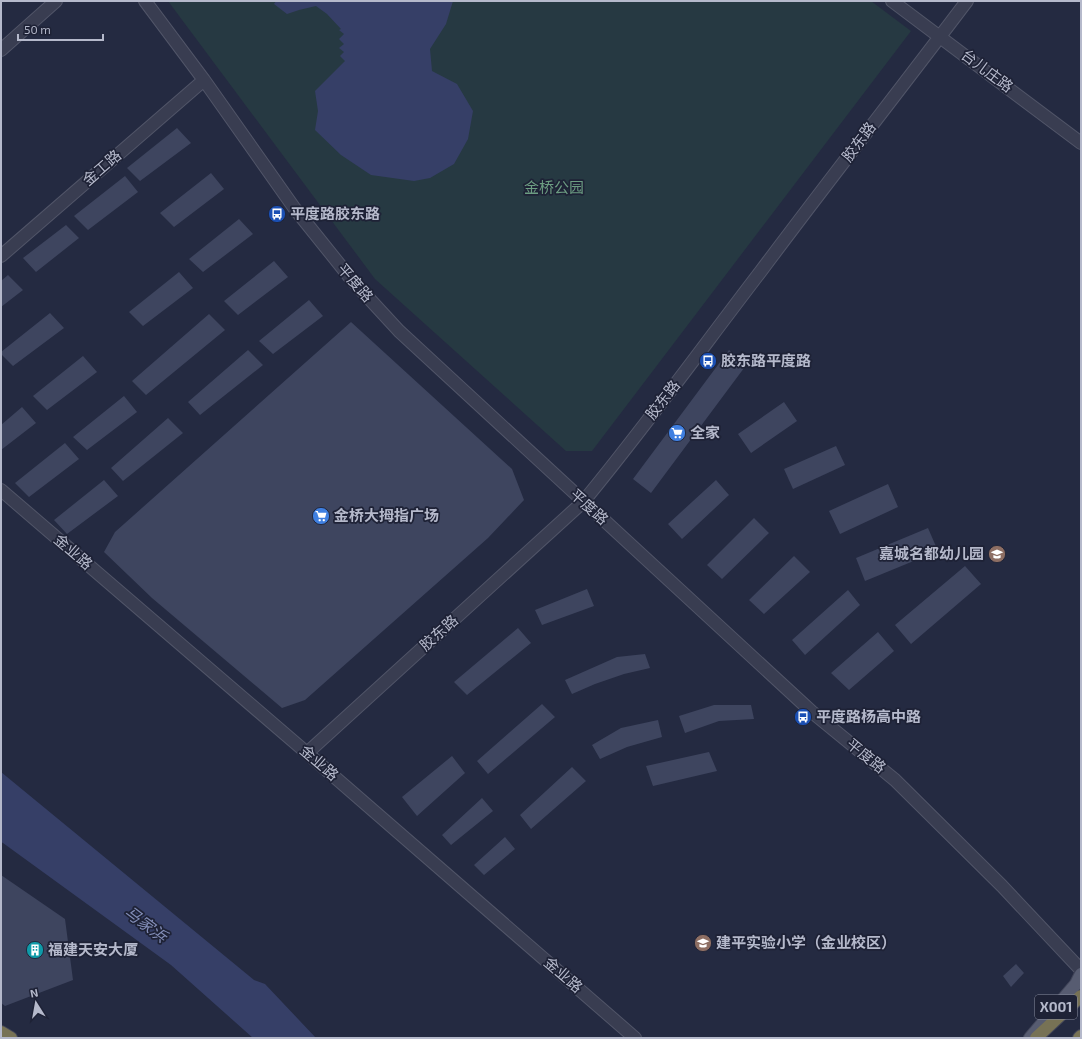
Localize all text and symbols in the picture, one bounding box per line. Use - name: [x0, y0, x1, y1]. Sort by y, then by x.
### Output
- scale bar: [18, 16, 103, 42]
- text: 50 m: [24, 22, 51, 36]
- street label: 台儿庄路: [958, 45, 1017, 95]
- street label: 胶东路: [837, 118, 879, 165]
- street label: 金工路: [78, 146, 124, 189]
- park label: 金桥公园: [524, 178, 584, 196]
- bus stop icon: 平度路胶东路: [267, 204, 287, 224]
- place label: 平度路胶东路: [290, 204, 380, 222]
- street label: 平度路: [334, 259, 377, 305]
- bus stop icon: 胶东路平度路: [698, 351, 718, 371]
- place label: 胶东路平度路: [721, 351, 811, 369]
- street label: 胶东路: [641, 376, 683, 423]
- supermarket icon: 全家: [667, 423, 687, 443]
- place label: 全家: [690, 423, 720, 441]
- street label: 平度路: [567, 485, 612, 528]
- supermarket icon: 金桥大拇指广场: [311, 506, 331, 526]
- place label: 金桥大拇指广场: [334, 506, 439, 524]
- street label: 金业路: [51, 530, 97, 573]
- place label: 嘉城名都幼儿园: [879, 544, 984, 562]
- school or university icon: 嘉城名都幼儿园: [987, 544, 1007, 564]
- street label: 胶东路: [416, 611, 461, 654]
- bus stop icon: 平度路杨高中路: [793, 707, 813, 727]
- place label: 平度路杨高中路: [816, 707, 921, 725]
- street label: 平度路: [843, 734, 890, 776]
- street label: 金业路: [297, 741, 343, 784]
- water label: 马家浜: [121, 902, 173, 947]
- school or university icon: 建平实验小学（金业校区）: [693, 933, 713, 953]
- place label: 建平实验小学（金业校区）: [716, 933, 896, 951]
- building icon: 福建天安大厦: [25, 940, 45, 960]
- place label: 福建天安大厦: [48, 940, 138, 958]
- street label: 金业路: [541, 953, 587, 996]
- north arrow: [16, 983, 56, 1023]
- text: N: [29, 986, 39, 1000]
- road number: X001: [1035, 995, 1077, 1019]

